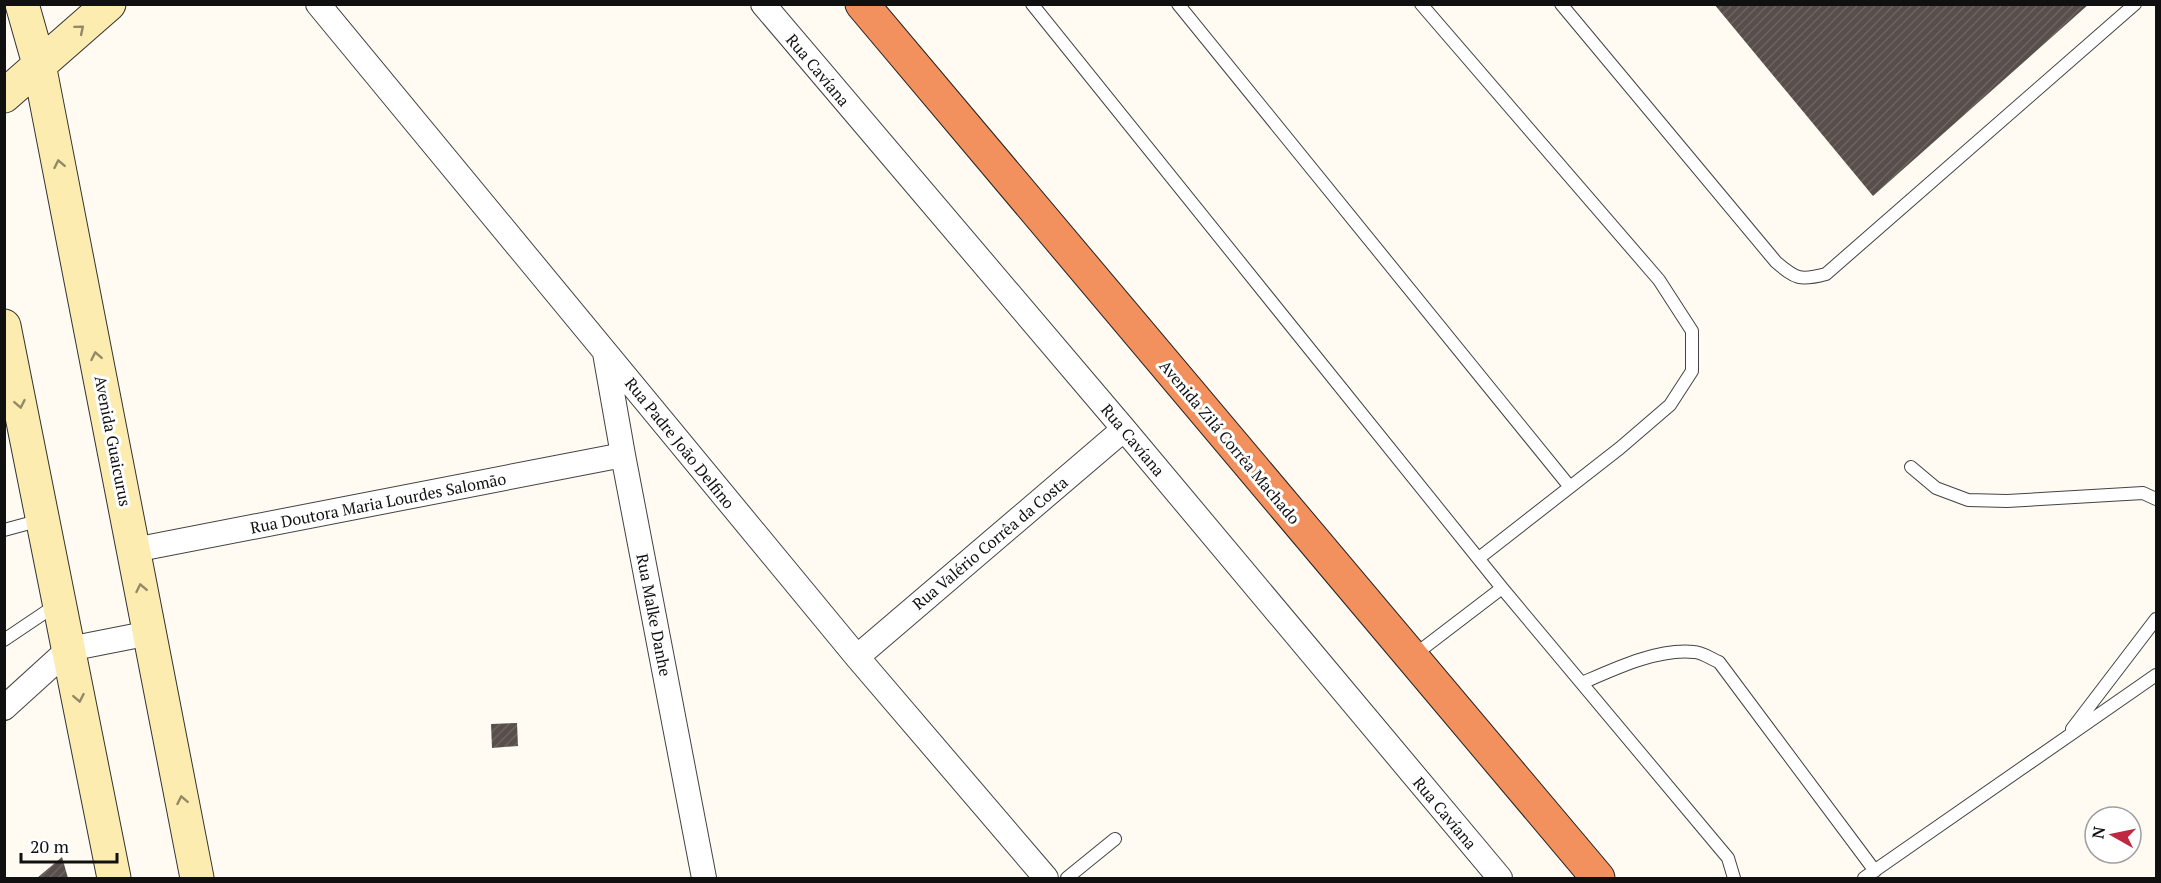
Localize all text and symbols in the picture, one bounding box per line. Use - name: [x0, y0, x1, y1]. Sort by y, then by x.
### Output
- one-way arrow: [73, 25, 84, 36]
- street label: Rua Cavíana: [781, 29, 855, 111]
- one-way arrow: [53, 160, 66, 170]
- one-way arrow: [90, 351, 103, 361]
- street label: Avenida Zilá Corrêa Machado: [1155, 355, 1305, 529]
- street label: Rua Padre João Delfino: [620, 373, 740, 513]
- street label: Avenida Guaicurus: [90, 374, 136, 508]
- one-way arrow: [13, 399, 26, 409]
- street label: Rua Cavíana: [1096, 399, 1170, 481]
- street label: Rua Doutora Maria Lourdes Salomão: [248, 467, 508, 539]
- street label: Rua Valério Corrêa da Costa: [908, 471, 1072, 615]
- street label: Rua Malke Danhe: [631, 552, 677, 678]
- one-way arrow: [135, 584, 148, 594]
- one-way arrow: [72, 693, 85, 703]
- street label: Rua Cavíana: [1408, 772, 1482, 854]
- one-way arrow: [176, 796, 189, 806]
- north arrow: [2083, 805, 2143, 865]
- text: N: [2086, 825, 2110, 840]
- scale bar: [21, 826, 117, 864]
- text: 20 m: [30, 834, 70, 858]

